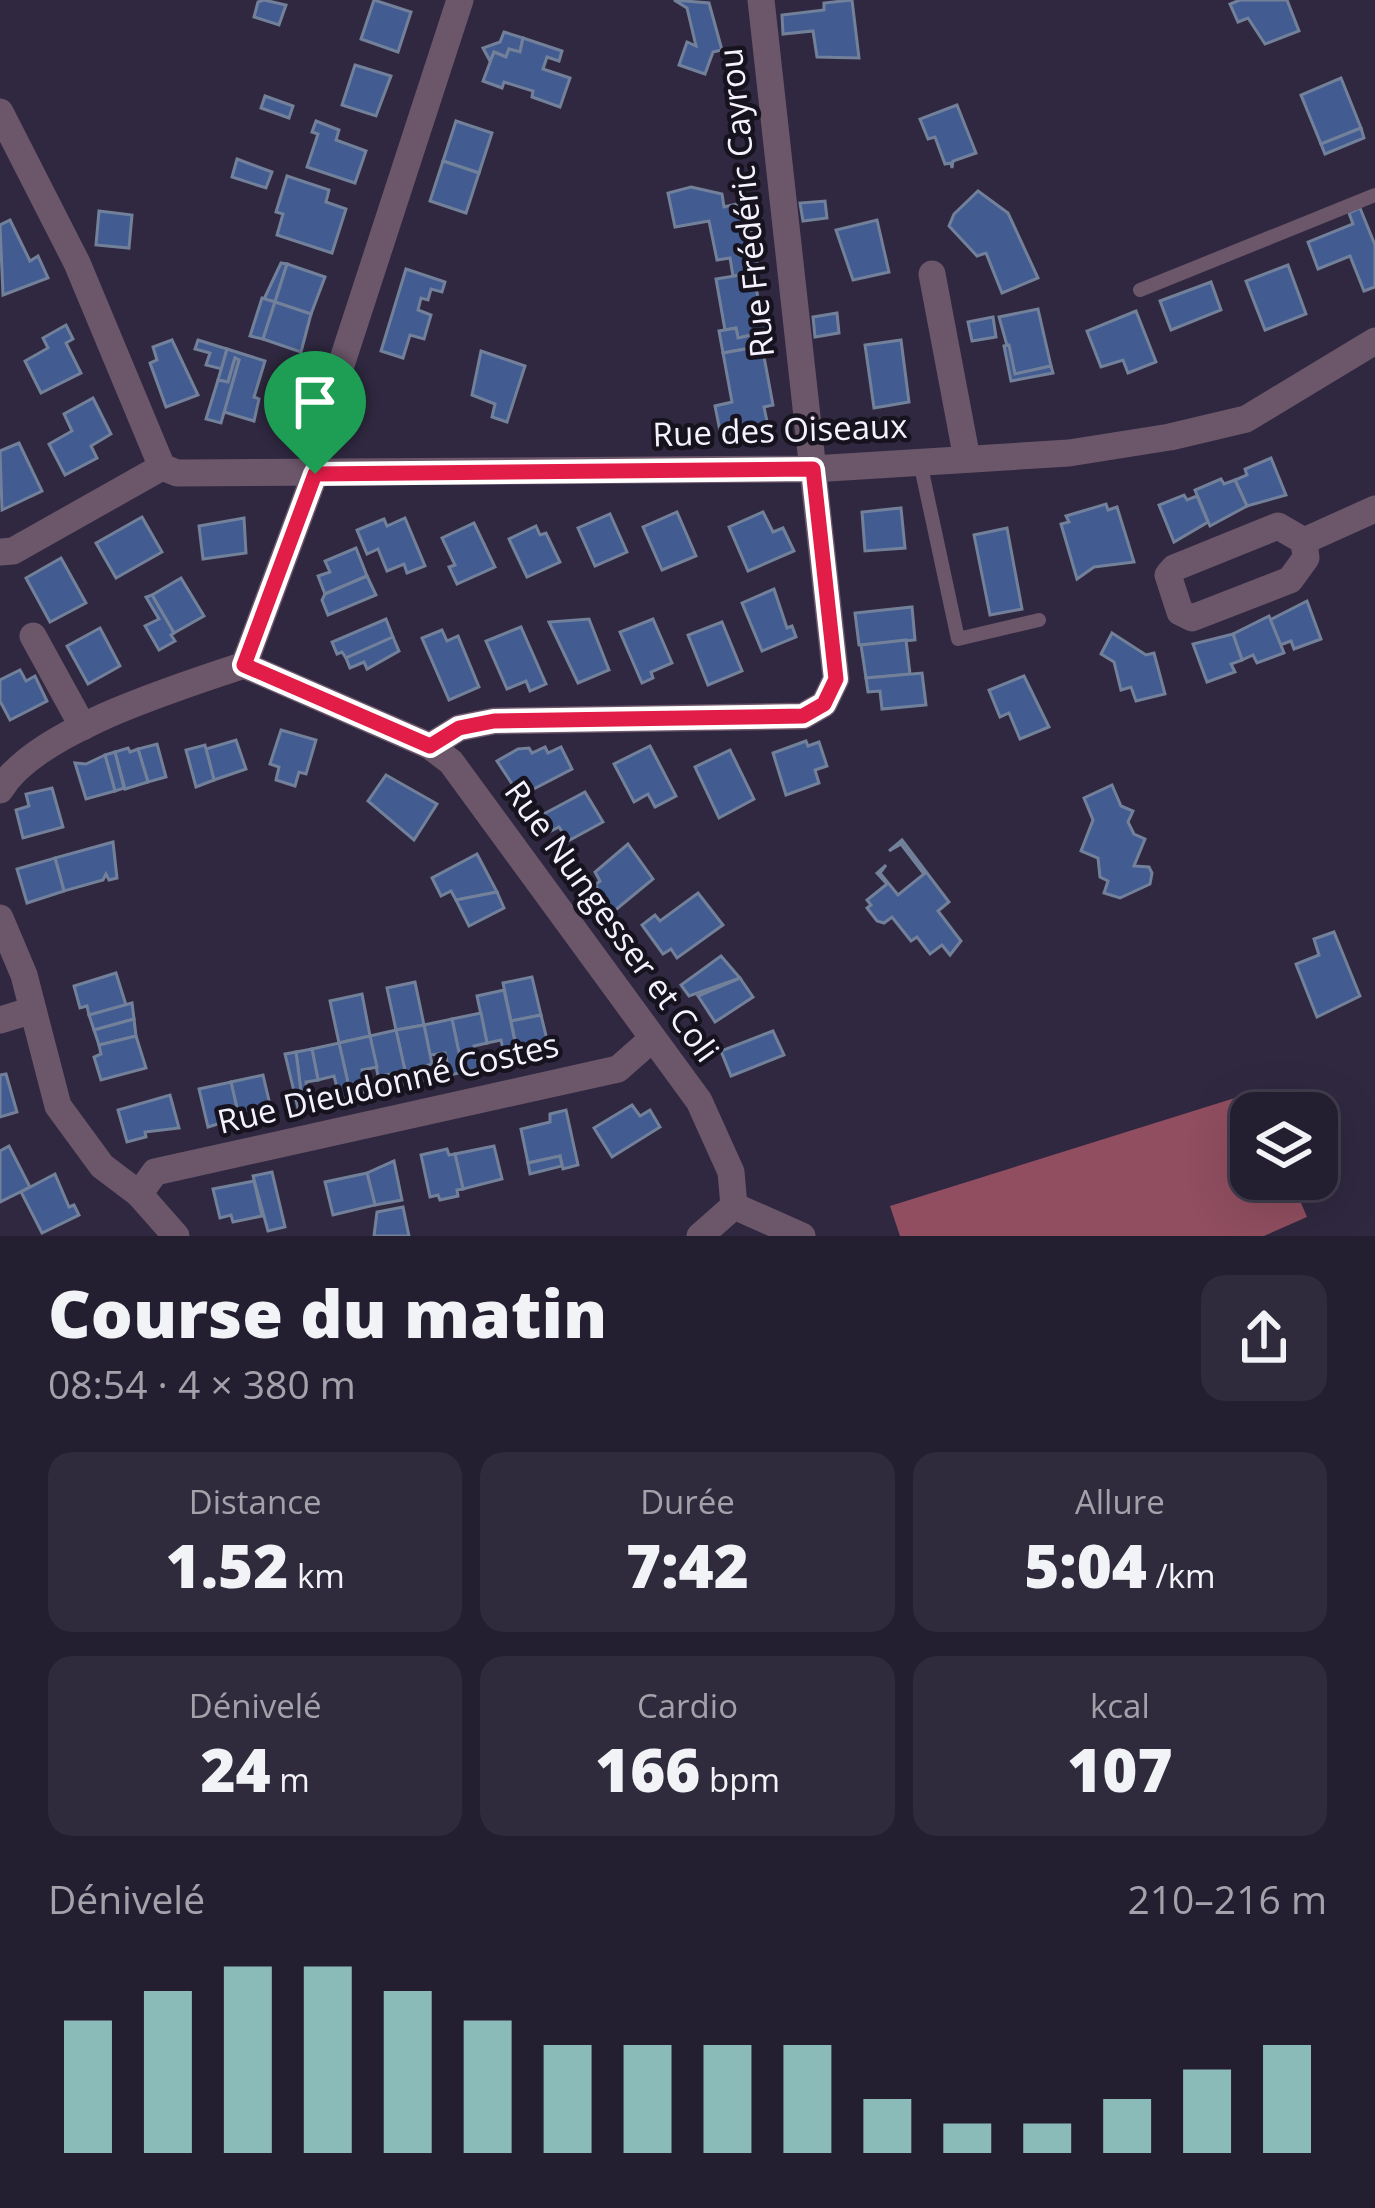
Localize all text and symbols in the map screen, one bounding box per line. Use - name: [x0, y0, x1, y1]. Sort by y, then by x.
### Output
- street label: Rue Frédéric Cayrou: [707, 46, 784, 360]
- pin: [264, 351, 366, 474]
- icon: arrive: [282, 369, 348, 435]
- street label: Rue des Oiseaux: [652, 403, 908, 456]
- street label: Rue Nungesser et Coli: [495, 771, 730, 1071]
- street label: Rue Dieudonné Costes: [213, 1021, 563, 1144]
- map controls: [1230, 1092, 1338, 1200]
- button: layers: [1230, 1092, 1338, 1200]
- text: Course du matin: [48, 1267, 607, 1357]
- button: share: [1201, 1275, 1327, 1401]
- text: 08:54 · 4 × 380 m: [48, 1357, 356, 1410]
- text: Distance: [189, 1479, 322, 1524]
- text: Durée: [640, 1479, 735, 1524]
- text: Allure: [1075, 1479, 1165, 1524]
- text: 1.52: [166, 1524, 288, 1606]
- text: 7:42: [626, 1524, 749, 1606]
- text: 5:04: [1024, 1524, 1147, 1606]
- text: km: [288, 1553, 345, 1598]
- text: /km: [1147, 1553, 1216, 1598]
- text: Dénivelé: [189, 1683, 322, 1728]
- text: Cardio: [637, 1683, 738, 1728]
- text: kcal: [1090, 1683, 1150, 1728]
- text: 24: [200, 1728, 271, 1810]
- text: 166: [595, 1728, 700, 1810]
- text: 107: [1067, 1728, 1173, 1810]
- text: m: [271, 1757, 310, 1802]
- text: bpm: [700, 1757, 780, 1802]
- text: Dénivelé: [48, 1872, 205, 1925]
- text: 210–216 m: [1127, 1872, 1327, 1925]

